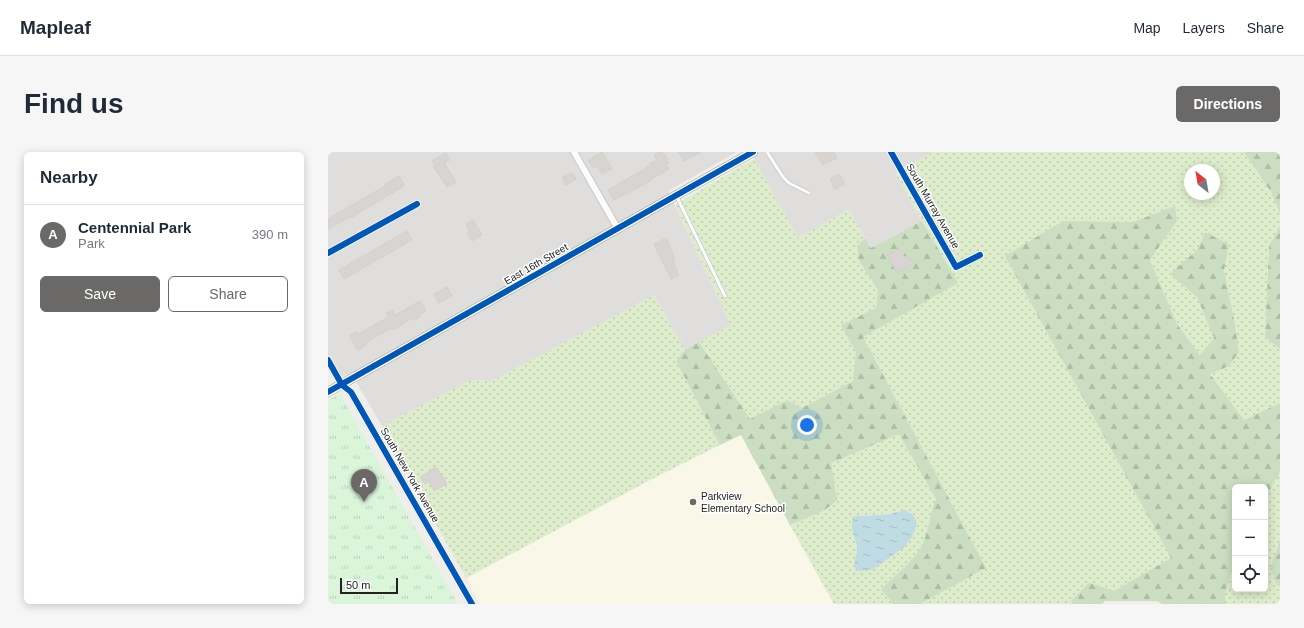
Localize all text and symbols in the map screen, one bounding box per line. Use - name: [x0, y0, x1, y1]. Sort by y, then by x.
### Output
- text: Mapleaf: [20, 17, 91, 38]
- text: Map: [1133, 20, 1161, 36]
- text: Layers: [1183, 20, 1225, 36]
- text: Share: [1247, 20, 1284, 36]
- button: Directions: [1176, 86, 1280, 122]
- text: Find us: [24, 88, 124, 119]
- street label: South Murray Avenue: [904, 162, 962, 251]
- north arrow: [1184, 164, 1220, 200]
- text: Nearby: [40, 168, 98, 187]
- text: Centennial Park: [78, 219, 191, 236]
- text: A: [48, 227, 58, 242]
- text: 390 m: [252, 227, 288, 242]
- text: Park: [78, 236, 105, 251]
- street label: East 16th Street: [502, 241, 570, 287]
- button: Save: [40, 276, 160, 312]
- button: Share: [168, 276, 288, 312]
- your location: [797, 415, 817, 435]
- street label: South New York Avenue: [378, 426, 442, 525]
- pin: A: [351, 469, 377, 502]
- map controls: [1232, 484, 1268, 592]
- button: +: [1232, 484, 1268, 520]
- place label: Parkview Elementary School: [701, 491, 785, 514]
- marker: Parkview Elementary School: [688, 497, 698, 507]
- button: −: [1232, 520, 1268, 556]
- button: locate: [1232, 556, 1268, 592]
- scale bar: [340, 576, 398, 595]
- text: 50 m: [346, 579, 370, 591]

